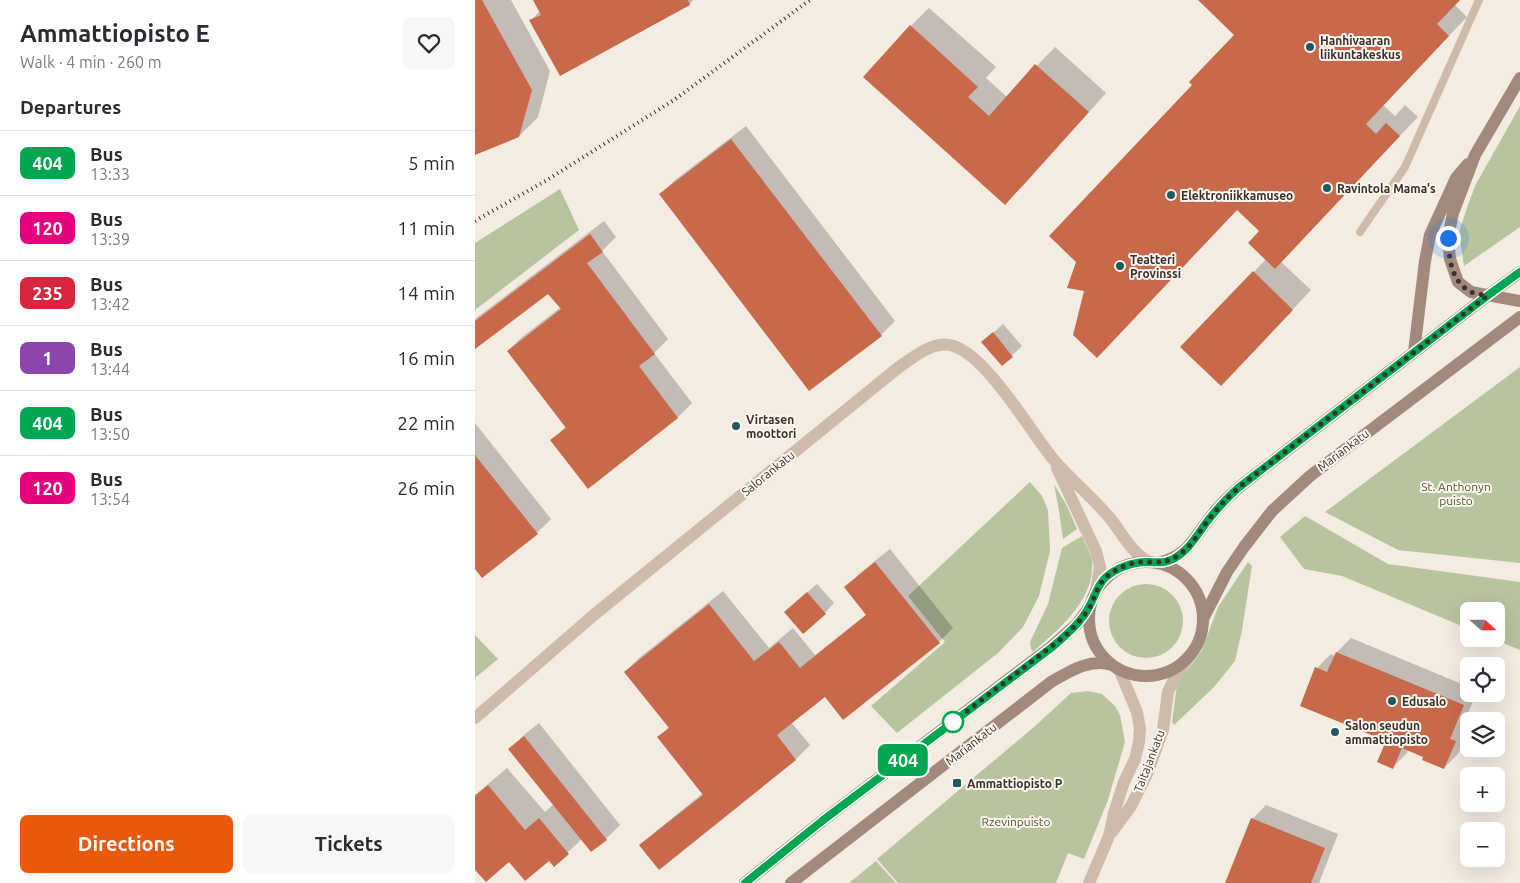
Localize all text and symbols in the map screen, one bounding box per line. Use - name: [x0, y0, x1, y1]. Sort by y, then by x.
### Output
- button: heart: [403, 17, 455, 69]
- text: Ammattiopisto E: [20, 20, 210, 47]
- place label: Hanhivaaran liikuntakeskus: [1320, 34, 1401, 61]
- marker: Hanhivaaran liikuntakeskus: [1304, 41, 1316, 53]
- text: Walk · 4 min · 260 m: [20, 53, 162, 71]
- text: Departures: [20, 96, 121, 118]
- text: Bus: [90, 143, 123, 165]
- text: 5 min: [408, 152, 455, 174]
- text: 404: [32, 153, 63, 173]
- text: 13:33: [90, 165, 130, 183]
- marker: Ravintola Mama's: [1321, 182, 1333, 194]
- place label: Ravintola Mama's: [1337, 182, 1436, 195]
- marker: Elektroniikkamuseo: [1165, 189, 1177, 201]
- place label: Elektroniikkamuseo: [1181, 189, 1293, 202]
- text: Bus: [90, 208, 123, 230]
- text: 11 min: [397, 217, 455, 239]
- text: 120: [32, 218, 63, 238]
- your location: [1436, 226, 1461, 251]
- text: 13:39: [90, 230, 130, 248]
- place label: Teatteri Provinssi: [1130, 253, 1181, 280]
- marker: Teatteri Provinssi: [1114, 260, 1126, 272]
- text: Bus: [90, 273, 123, 295]
- text: 14 min: [397, 282, 455, 304]
- text: 235: [32, 283, 63, 303]
- text: 13:42: [90, 295, 130, 313]
- text: Bus: [90, 338, 123, 360]
- text: 16 min: [397, 347, 455, 369]
- text: 1: [42, 348, 53, 368]
- text: 13:44: [90, 360, 130, 378]
- text: Bus: [90, 403, 123, 425]
- text: 22 min: [397, 412, 455, 434]
- text: 404: [32, 413, 63, 433]
- place label: Virtasen moottori: [746, 413, 796, 440]
- marker: Virtasen moottori: [730, 420, 742, 432]
- text: 13:50: [90, 425, 130, 443]
- street label: Mariankatu: [1315, 426, 1371, 474]
- street label: Salorankatu: [739, 448, 797, 498]
- text: Bus: [90, 468, 123, 490]
- text: 26 min: [397, 477, 455, 499]
- text: 120: [32, 478, 63, 498]
- park label: St. Anthonyn puisto: [1421, 480, 1491, 507]
- text: 13:54: [90, 490, 130, 508]
- north arrow: [1460, 602, 1505, 648]
- map controls: [1460, 602, 1505, 867]
- button: locate: [1460, 657, 1505, 702]
- marker: Edusalo: [1386, 695, 1398, 707]
- place label: Edusalo: [1402, 695, 1446, 708]
- unlabelled marker: [942, 711, 964, 733]
- button: layers: [1460, 712, 1505, 757]
- place label: Salon seudun ammattiopisto: [1345, 719, 1428, 746]
- street label: Mariankatu: [943, 720, 999, 768]
- marker: Salon seudun ammattiopisto: [1329, 726, 1341, 738]
- street label: Taitajankatu: [1131, 728, 1167, 794]
- line badge: 404: [874, 744, 932, 776]
- text: 404: [888, 750, 918, 770]
- button: +: [1460, 767, 1505, 812]
- marker: Ammattiopisto P: [951, 777, 963, 789]
- place label: Ammattiopisto P: [967, 777, 1063, 790]
- button: Directions: [20, 815, 233, 873]
- button: Tickets: [243, 815, 455, 873]
- park label: Rzevinpuisto: [982, 815, 1050, 828]
- button: −: [1460, 822, 1505, 867]

